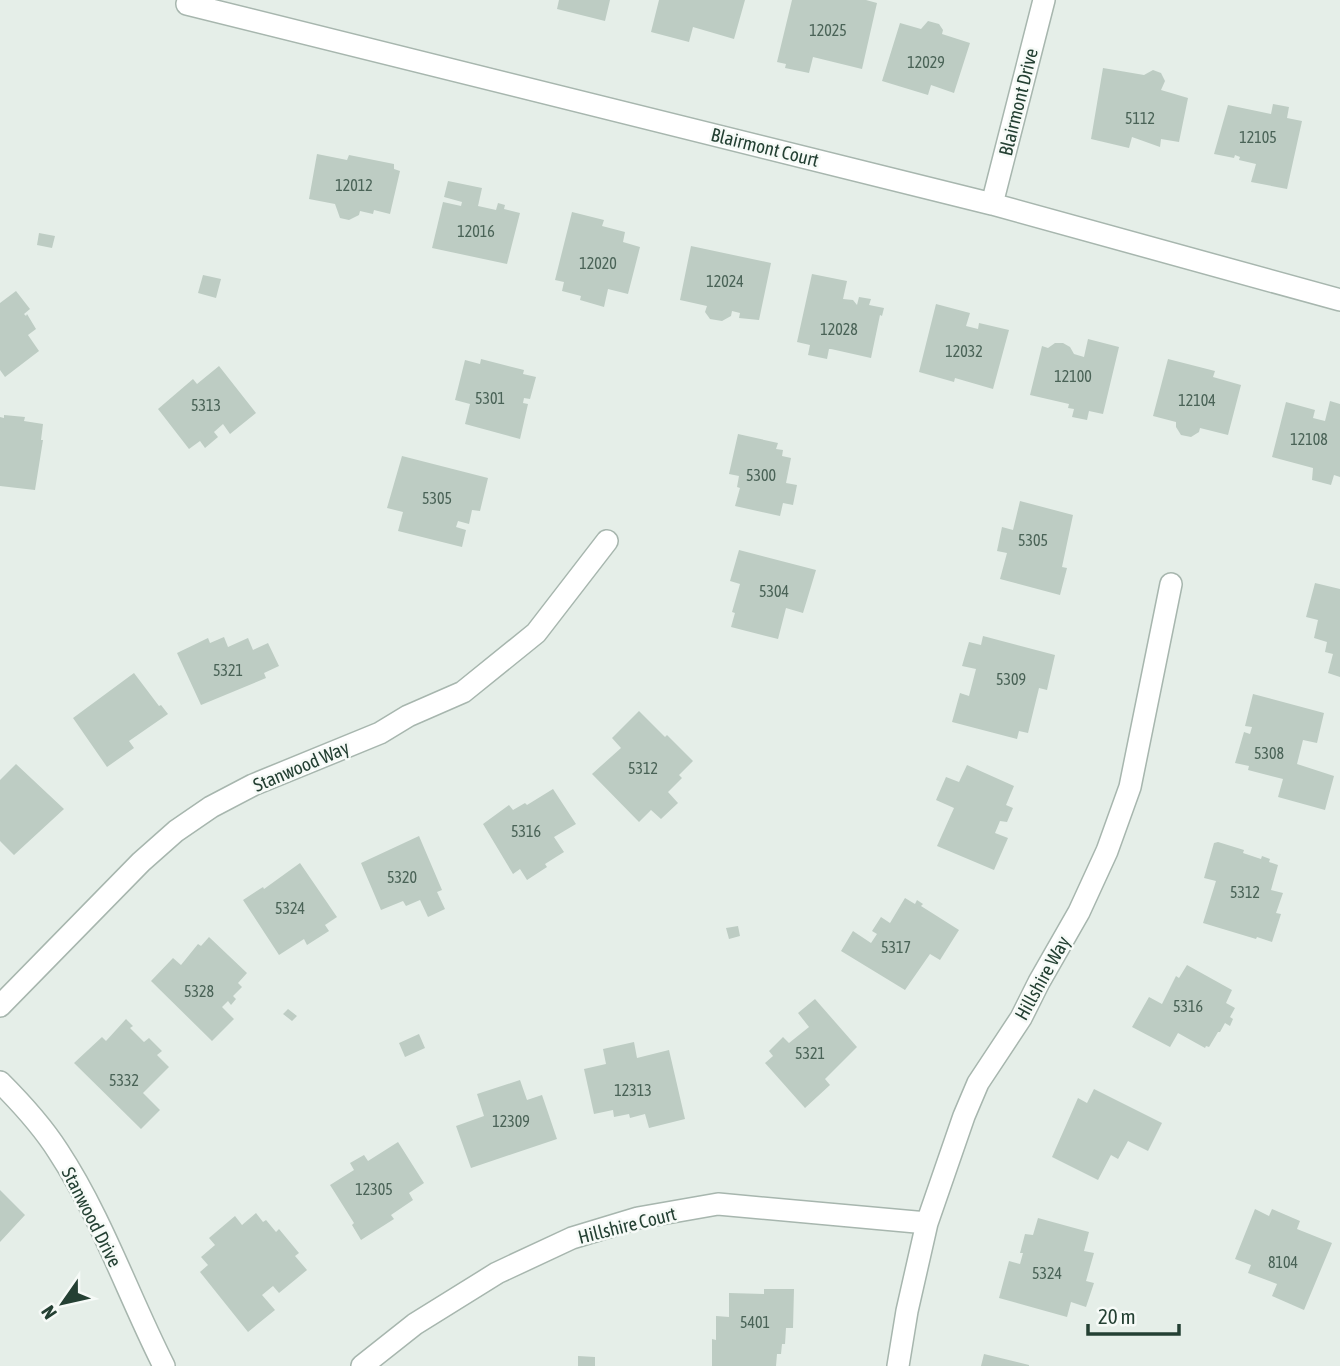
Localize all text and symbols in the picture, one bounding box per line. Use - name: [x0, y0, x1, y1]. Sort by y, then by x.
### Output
- house number: 12025: [809, 21, 847, 39]
- street label: Blairmont Drive: [994, 46, 1042, 158]
- house number: 12029: [907, 53, 945, 71]
- house number: 5112: [1125, 109, 1155, 127]
- street label: Blairmont Court: [709, 123, 821, 171]
- house number: 12105: [1239, 128, 1277, 146]
- house number: 12012: [335, 176, 373, 194]
- house number: 12016: [457, 222, 495, 240]
- house number: 12020: [579, 254, 617, 272]
- house number: 12024: [706, 272, 744, 290]
- house number: 12028: [820, 320, 858, 338]
- house number: 12032: [945, 342, 983, 360]
- house number: 12100: [1054, 367, 1092, 385]
- house number: 5301: [475, 389, 505, 407]
- house number: 12104: [1178, 391, 1216, 409]
- house number: 5313: [191, 396, 221, 414]
- house number: 12108: [1290, 430, 1328, 448]
- house number: 5300: [746, 466, 776, 484]
- house number: 5305: [422, 489, 452, 507]
- house number: 5305: [1018, 531, 1048, 549]
- house number: 5304: [759, 582, 789, 600]
- house number: 5321: [213, 661, 243, 679]
- house number: 5309: [996, 670, 1026, 688]
- street label: Stanwood Way: [250, 736, 352, 796]
- house number: 5308: [1254, 744, 1284, 762]
- house number: 5312: [628, 759, 658, 777]
- house number: 5316: [511, 822, 541, 840]
- house number: 5320: [387, 868, 417, 886]
- house number: 5312: [1230, 883, 1260, 901]
- house number: 5324: [275, 899, 305, 917]
- street label: Hillshire Way: [1010, 932, 1074, 1024]
- house number: 5317: [881, 938, 911, 956]
- house number: 5328: [184, 982, 214, 1000]
- house number: 5316: [1173, 997, 1203, 1015]
- house number: 5321: [795, 1044, 825, 1062]
- house number: 5332: [109, 1071, 139, 1089]
- house number: 12313: [614, 1081, 652, 1099]
- house number: 12309: [492, 1112, 530, 1130]
- street label: Stanwood Drive: [57, 1163, 127, 1271]
- house number: 12305: [355, 1180, 393, 1198]
- street label: Hillshire Court: [576, 1202, 678, 1248]
- house number: 8104: [1268, 1253, 1298, 1271]
- house number: 5324: [1032, 1264, 1062, 1282]
- north arrow: [28, 1268, 98, 1338]
- scale bar: [1088, 1292, 1179, 1336]
- text: N: [37, 1302, 61, 1323]
- text: 20 m: [1098, 1304, 1136, 1328]
- house number: 5401: [740, 1313, 770, 1331]

